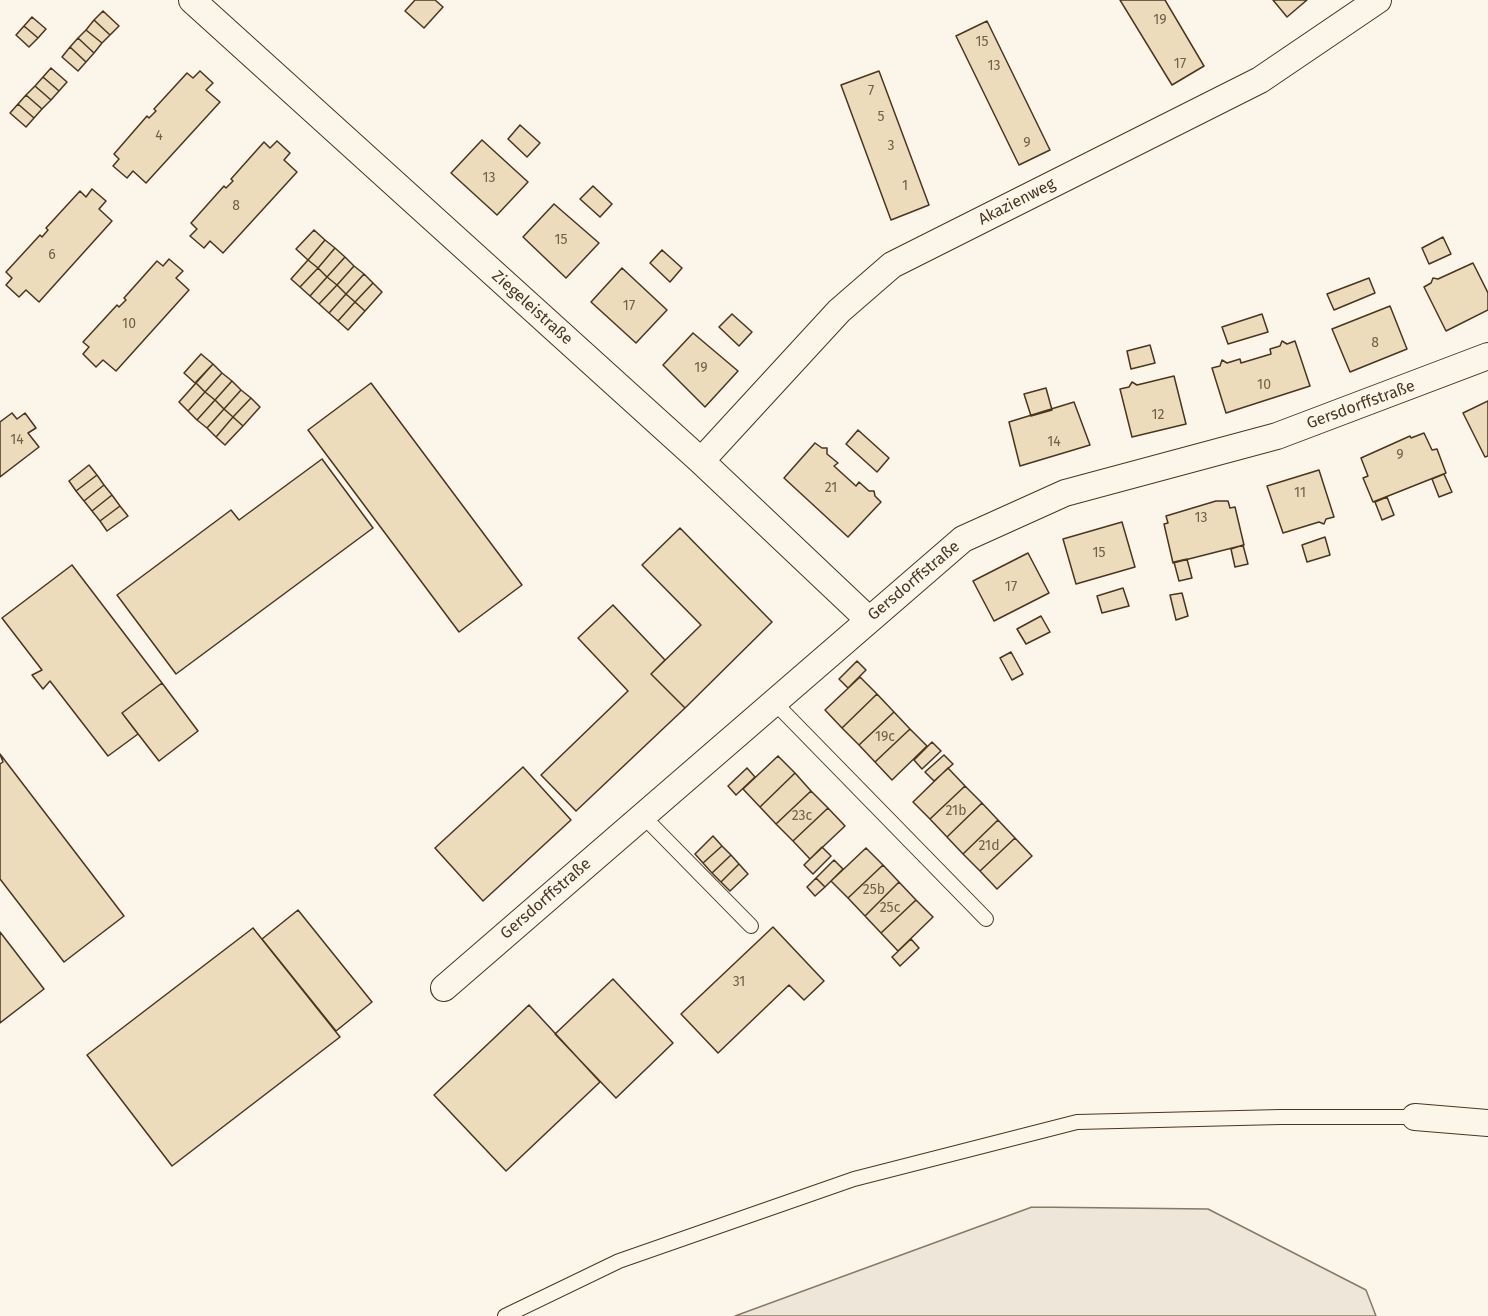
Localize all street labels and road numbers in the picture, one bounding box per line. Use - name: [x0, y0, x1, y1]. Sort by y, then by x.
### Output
- street label: Akazienweg: [975, 174, 1059, 230]
- street label: Ziegeleistraße: [488, 267, 576, 349]
- street label: Gersdorffstraße: [1304, 377, 1418, 433]
- street label: Gersdorffstraße: [864, 537, 964, 625]
- street label: Gersdorffstraße: [497, 854, 595, 944]

